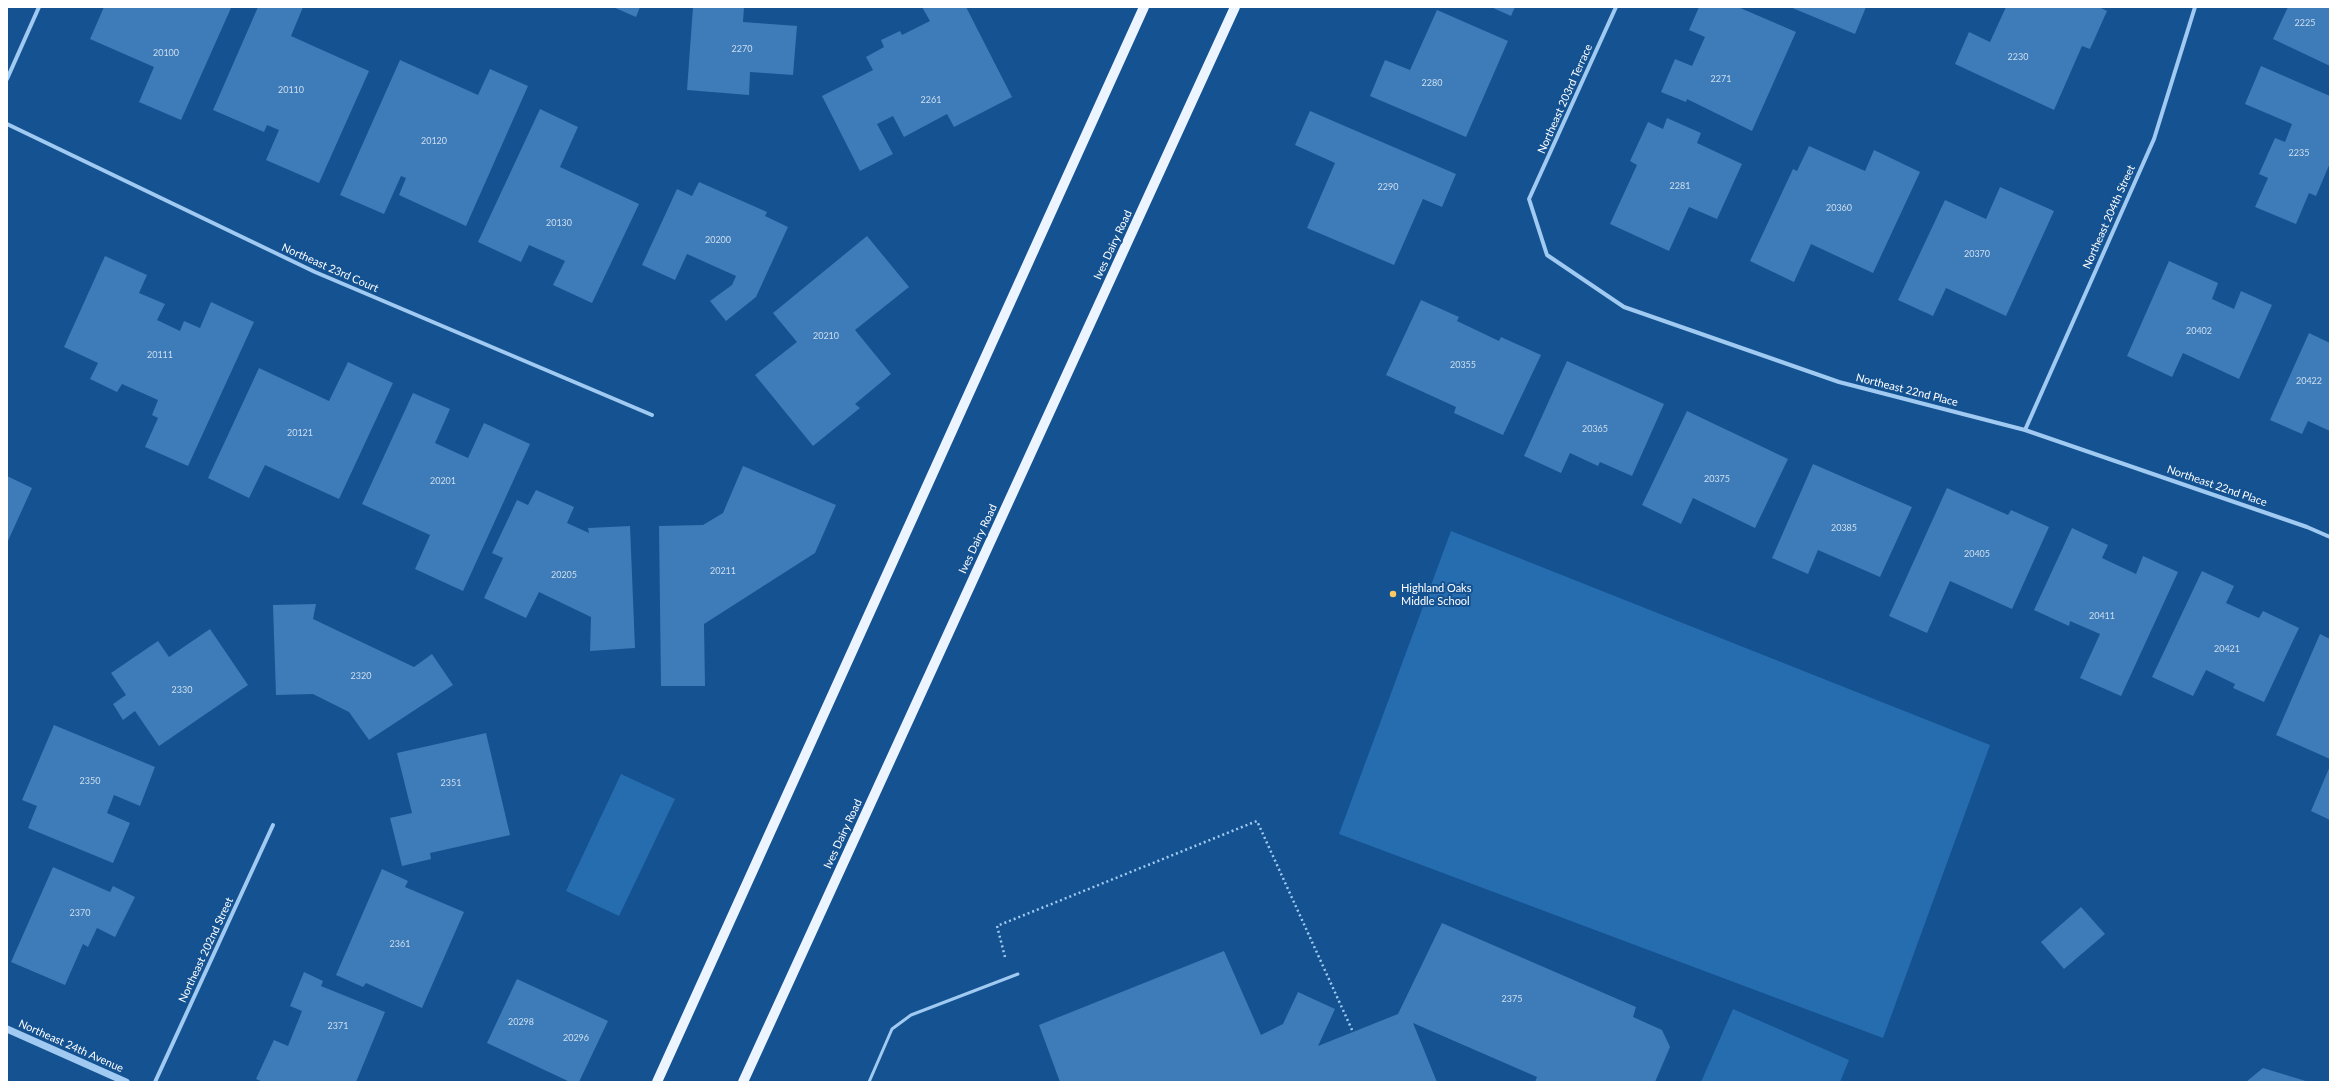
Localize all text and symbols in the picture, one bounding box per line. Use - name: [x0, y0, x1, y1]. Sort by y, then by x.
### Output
- house number: 2225: [2295, 18, 2315, 28]
- street label: Northeast 203rd Terrace: [1535, 42, 1595, 156]
- house number: 2270: [732, 44, 752, 54]
- house number: 20100: [153, 48, 179, 58]
- house number: 2230: [2008, 52, 2028, 62]
- house number: 2271: [1711, 74, 1731, 84]
- house number: 2280: [1422, 78, 1442, 88]
- house number: 20110: [278, 85, 304, 95]
- house number: 2261: [921, 95, 941, 105]
- house number: 20120: [421, 136, 447, 146]
- house number: 2235: [2289, 148, 2309, 158]
- street label: Northeast 204th Street: [2080, 163, 2138, 271]
- house number: 2281: [1670, 181, 1690, 191]
- house number: 2290: [1378, 182, 1398, 192]
- house number: 20360: [1826, 203, 1852, 213]
- street label: Ives Dairy Road: [1091, 208, 1135, 282]
- house number: 20130: [546, 218, 572, 228]
- house number: 20200: [705, 235, 731, 245]
- street label: Northeast 23rd Court: [280, 241, 380, 295]
- house number: 20370: [1964, 249, 1990, 259]
- house number: 20402: [2186, 326, 2212, 336]
- house number: 20210: [813, 331, 839, 341]
- house number: 20111: [147, 350, 173, 360]
- house number: 20355: [1450, 360, 1476, 370]
- street label: Northeast 22nd Place: [1855, 371, 1959, 409]
- house number: 20422: [2296, 376, 2322, 386]
- house number: 20365: [1582, 424, 1608, 434]
- house number: 20121: [287, 428, 313, 438]
- street label: Northeast 22nd Place: [2165, 463, 2269, 509]
- house number: 20375: [1704, 474, 1730, 484]
- house number: 20201: [430, 476, 456, 486]
- street label: Ives Dairy Road: [956, 502, 1000, 576]
- house number: 20385: [1831, 523, 1857, 533]
- house number: 20405: [1964, 549, 1990, 559]
- house number: 20211: [710, 566, 736, 576]
- house number: 20205: [551, 570, 577, 580]
- place label: Highland Oaks Middle School: [1401, 581, 1471, 607]
- marker: Highland Oaks Middle School: [1388, 589, 1398, 599]
- house number: 20411: [2089, 611, 2115, 621]
- house number: 20421: [2214, 644, 2240, 654]
- house number: 2320: [351, 671, 371, 681]
- house number: 2330: [172, 685, 192, 695]
- house number: 2350: [80, 776, 100, 786]
- house number: 2351: [441, 778, 461, 788]
- street label: Ives Dairy Road: [821, 797, 865, 871]
- street label: Northeast 202nd Street: [176, 895, 236, 1005]
- house number: 2370: [70, 908, 90, 918]
- house number: 2361: [390, 939, 410, 949]
- house number: 2375: [1502, 994, 1522, 1004]
- street label: Northeast 24th Avenue: [17, 1017, 125, 1075]
- house number: 20298: [508, 1017, 534, 1027]
- house number: 2371: [328, 1021, 348, 1031]
- house number: 20296: [563, 1033, 589, 1043]

